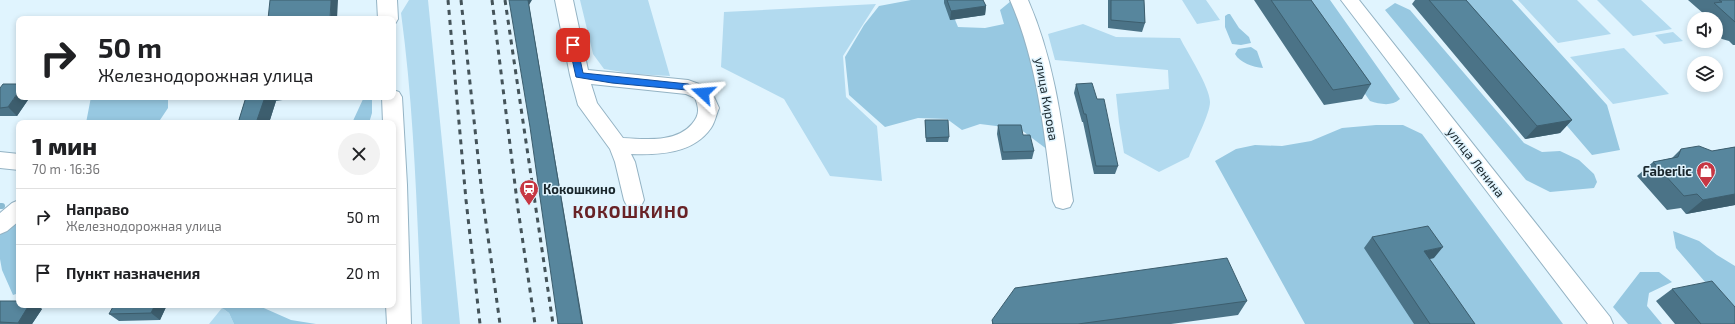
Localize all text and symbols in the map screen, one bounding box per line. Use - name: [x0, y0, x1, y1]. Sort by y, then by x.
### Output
- map controls: [1687, 12, 1723, 92]
- button: sound: [1687, 12, 1723, 48]
- pin: [556, 28, 590, 62]
- text: 50 m: [98, 30, 162, 64]
- icon: right: [32, 32, 84, 84]
- icon: arrive: [562, 34, 584, 56]
- street label: улица Кирова: [1032, 56, 1062, 142]
- button: layers: [1687, 56, 1723, 92]
- text: Железнодорожная улица: [98, 64, 313, 86]
- position arrow: [682, 72, 724, 114]
- street label: улица Ленина: [1444, 124, 1508, 200]
- text: 1 мин: [32, 131, 97, 160]
- button: close: [338, 133, 380, 175]
- shop icon: Faberlic: [1695, 160, 1717, 188]
- text: 70 m · 16:36: [32, 161, 100, 177]
- place label: Faberlic: [1643, 163, 1692, 179]
- station icon: Кокошкино: [518, 178, 540, 206]
- place label: Кокошкино: [543, 181, 616, 197]
- text: Направо: [66, 200, 129, 218]
- district label: КОКОШКИНО: [573, 201, 689, 221]
- icon: right: [32, 206, 54, 228]
- text: 50 m: [346, 208, 380, 226]
- text: Железнодорожная улица: [66, 218, 222, 234]
- icon: arrive: [32, 262, 54, 284]
- text: Пункт назначения: [66, 264, 200, 282]
- text: 20 m: [346, 264, 380, 282]

